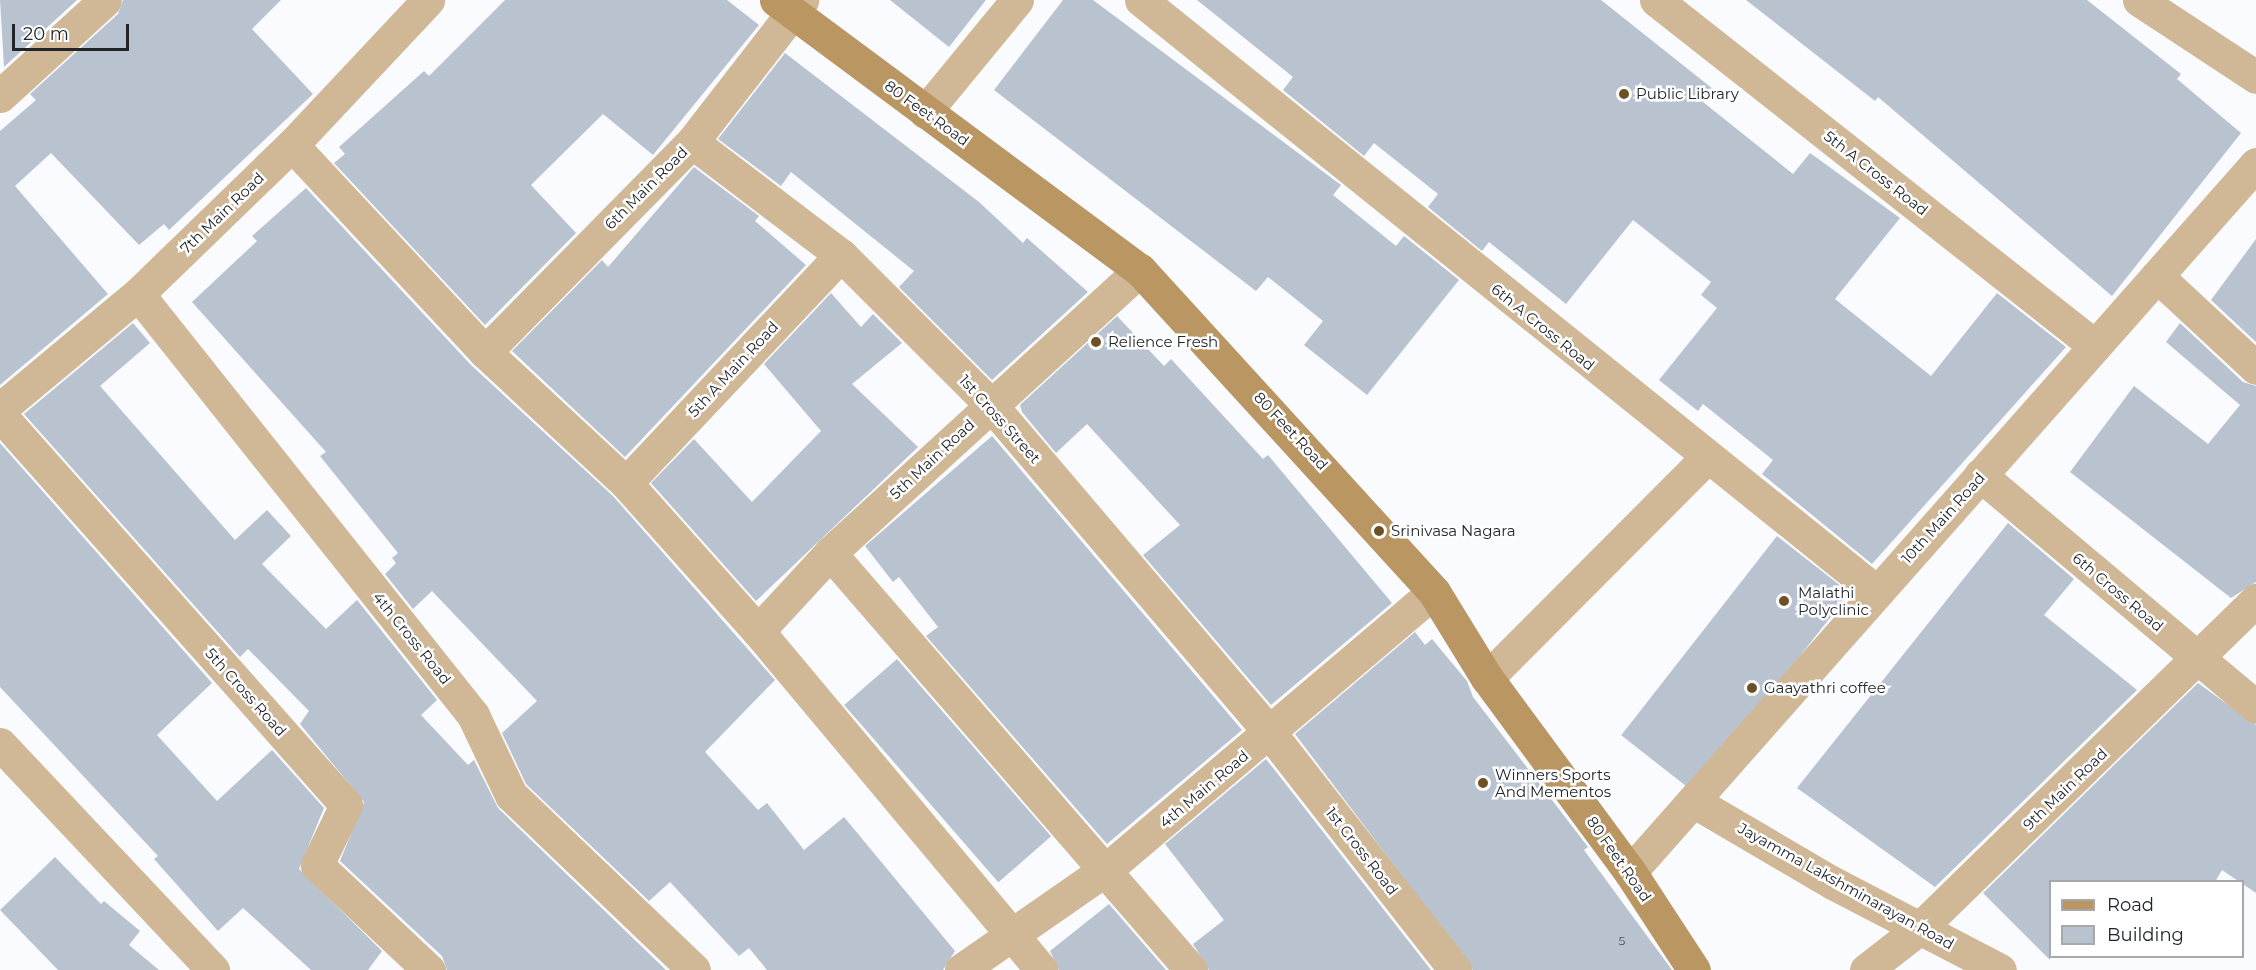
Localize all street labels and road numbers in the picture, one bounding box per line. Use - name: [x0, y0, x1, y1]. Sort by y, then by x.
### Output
- street label: 80 Feet Road: [881, 76, 973, 150]
- street label: 5th A Cross Road: [1820, 127, 1932, 219]
- street label: 6th Main Road: [601, 143, 691, 233]
- street label: 7th Main Road: [176, 169, 268, 257]
- street label: 6th A Cross Road: [1488, 280, 1598, 374]
- street label: 5th A Main Road: [684, 318, 782, 420]
- street label: 1st Cross Street: [956, 371, 1044, 467]
- street label: 80 Feet Road: [1250, 388, 1332, 474]
- street label: 5th Main Road: [886, 415, 978, 503]
- street label: 10th Main Road: [1897, 469, 1989, 567]
- street label: 6th Cross Road: [2069, 549, 2167, 635]
- street label: 4th Cross Road: [369, 588, 455, 688]
- street label: 5th Cross Road: [202, 644, 290, 740]
- street label: 9th Main Road: [2019, 744, 2111, 834]
- street label: 4th Main Road: [1156, 747, 1252, 831]
- street label: 1st Cross Road: [1322, 804, 1402, 898]
- street label: 80 Feet Road: [1583, 813, 1655, 905]
- street label: Jayamma Lakshminarayan Road: [1735, 819, 1957, 953]

